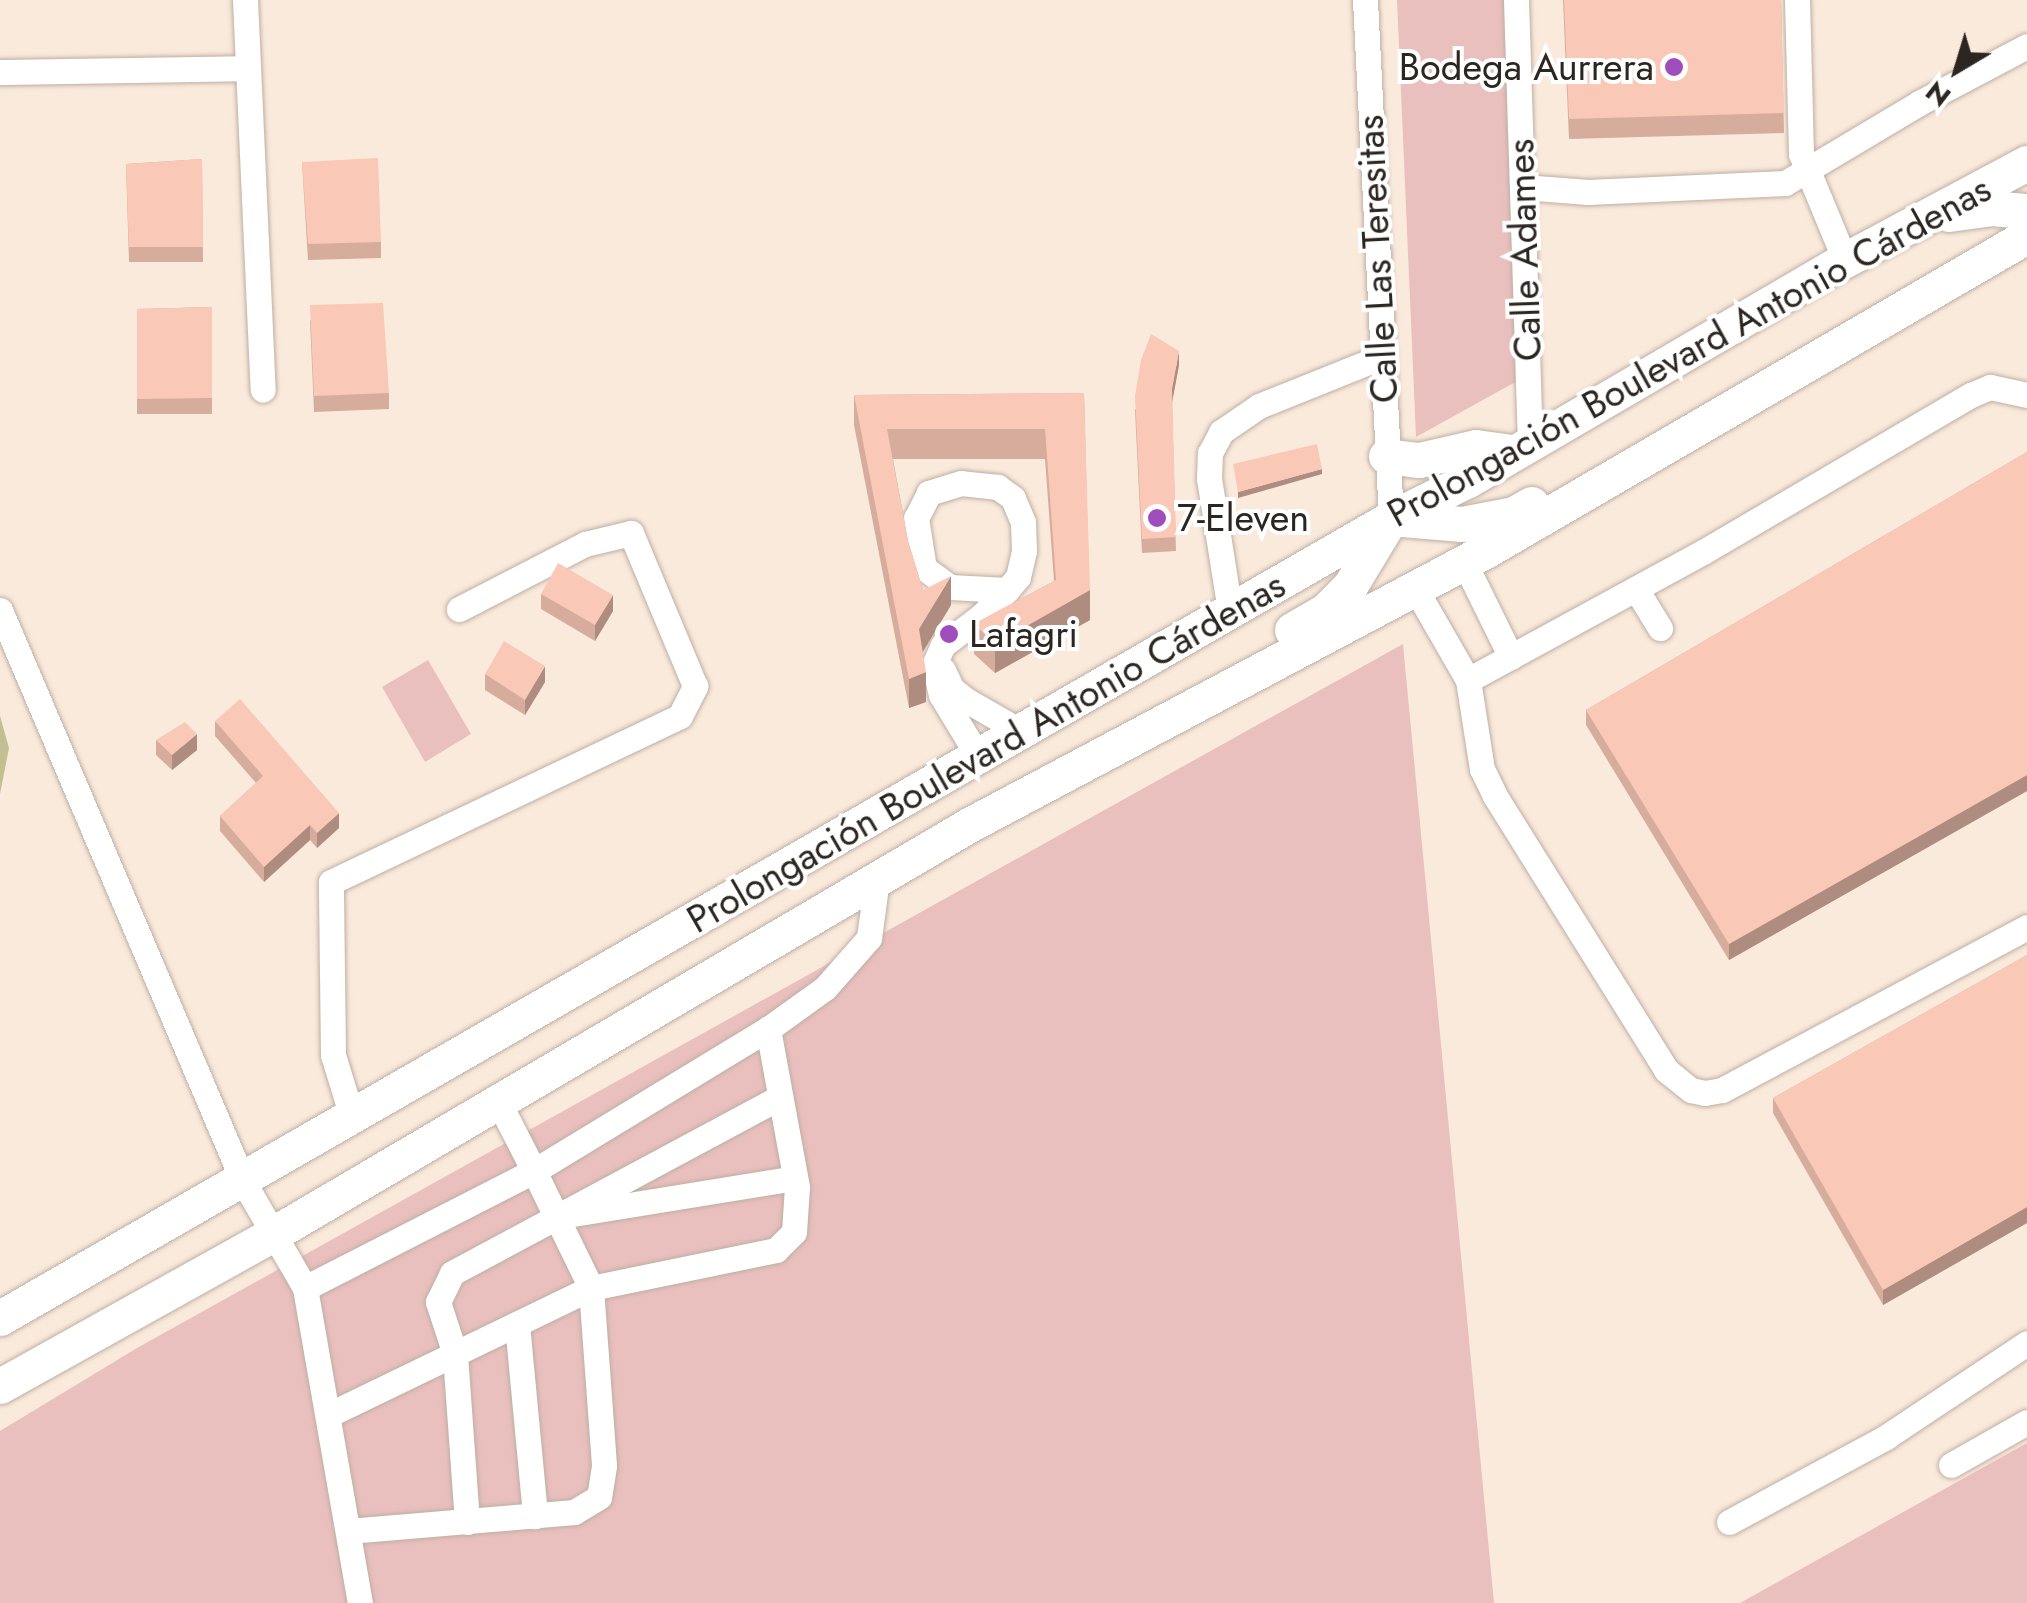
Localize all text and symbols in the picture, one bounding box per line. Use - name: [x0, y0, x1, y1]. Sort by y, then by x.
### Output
- north arrow: [1907, 20, 2007, 120]
- place label: Bodega Aurrera: [1399, 44, 1654, 90]
- marker: Bodega Aurrera: [1663, 56, 1685, 78]
- text: N: [1917, 71, 1960, 117]
- street label: Calle Las Teresitas: [1347, 114, 1407, 404]
- street label: Calle Adames: [1497, 138, 1551, 362]
- street label: Prolongación Boulevard Antonio Cárdenas: [1379, 166, 1999, 536]
- place label: 7-Eleven: [1177, 495, 1309, 541]
- marker: 7-Eleven: [1146, 507, 1168, 529]
- street label: Prolongación Boulevard Antonio Cárdenas: [679, 562, 1293, 942]
- place label: Lafagri: [969, 611, 1078, 657]
- marker: Lafagri: [938, 623, 960, 645]

